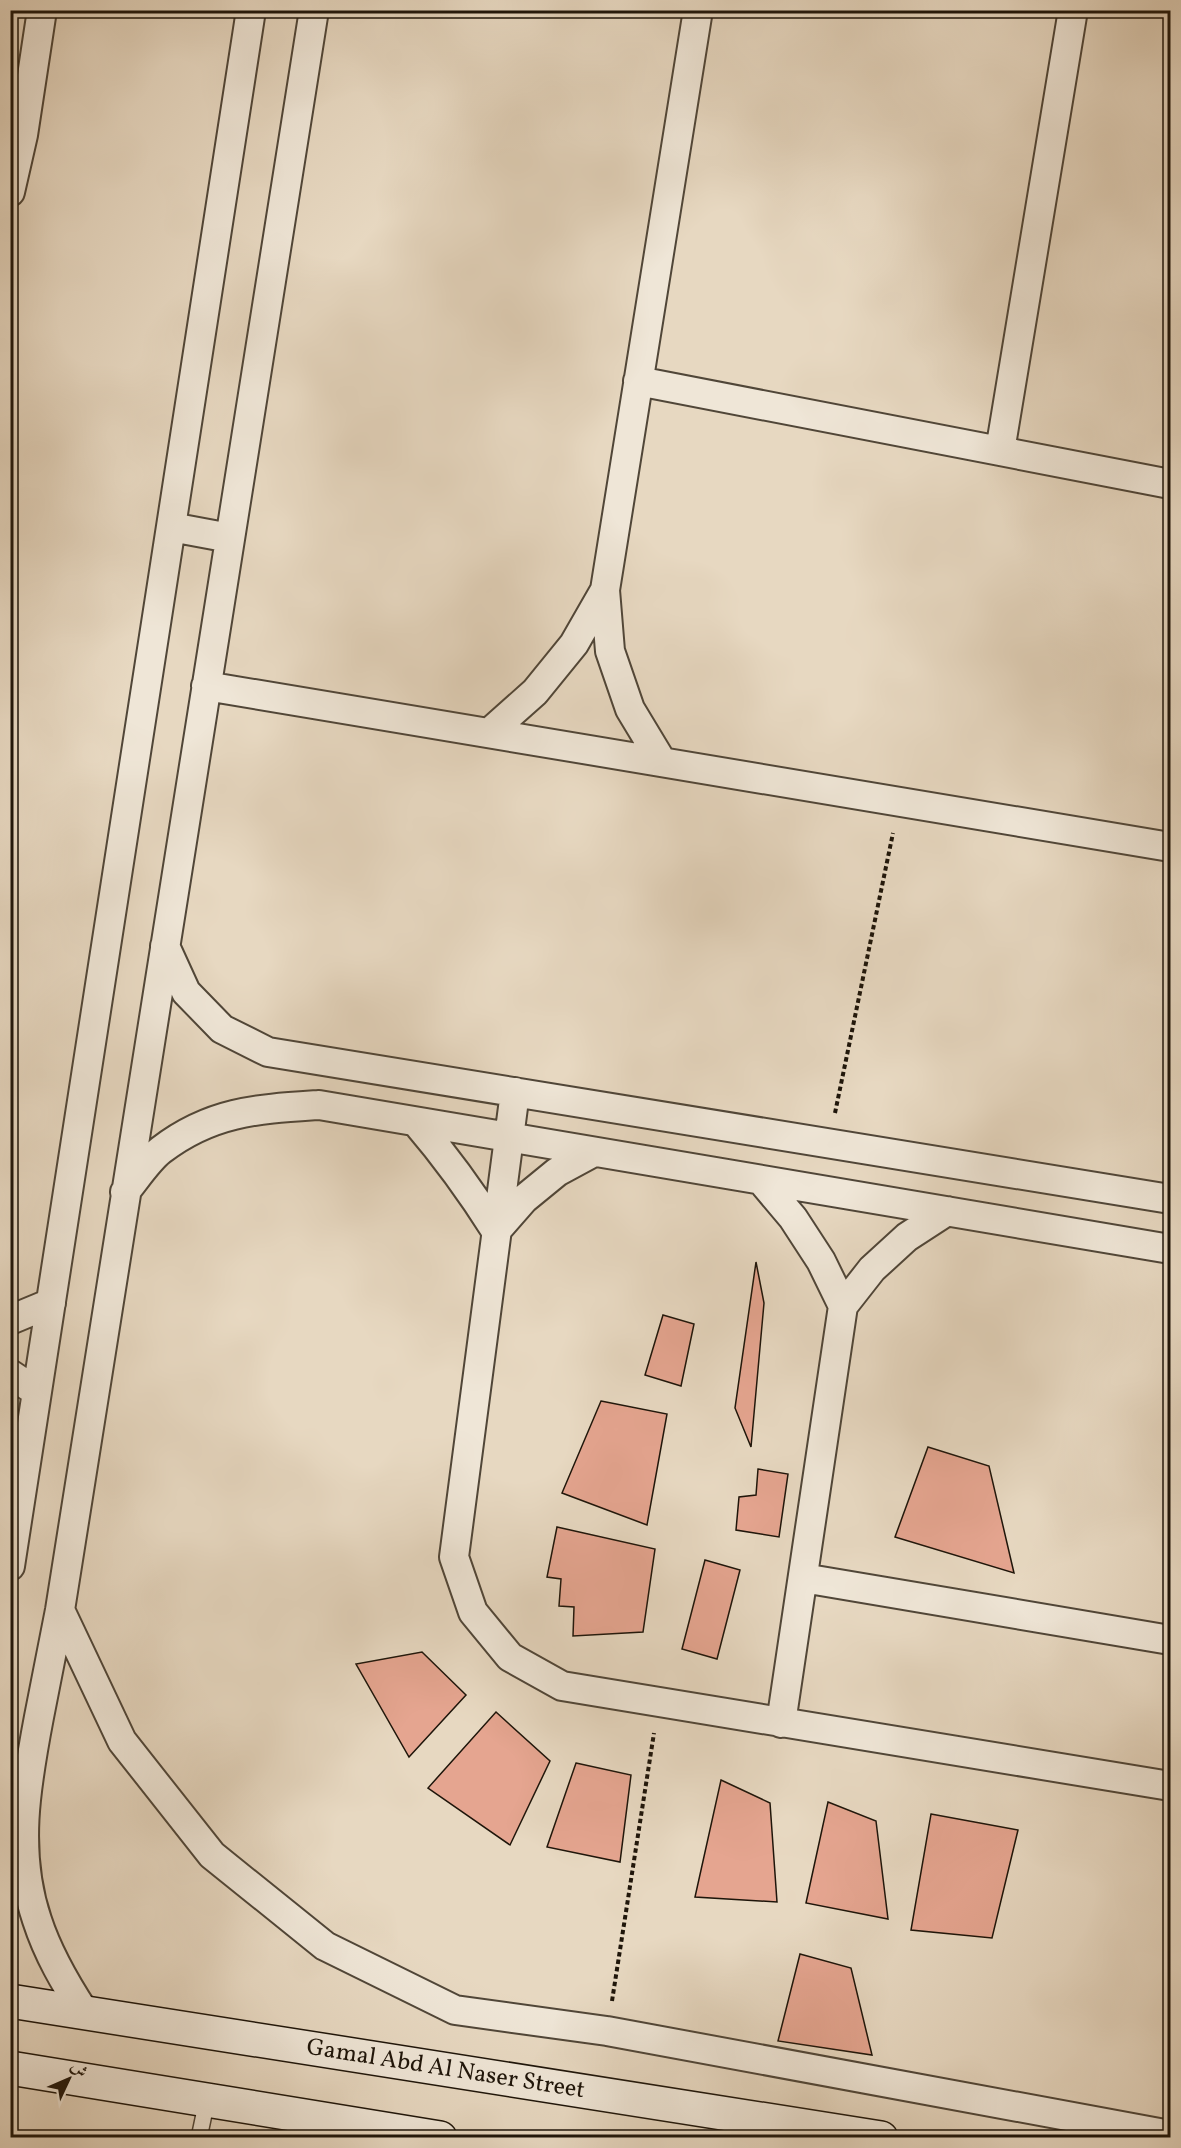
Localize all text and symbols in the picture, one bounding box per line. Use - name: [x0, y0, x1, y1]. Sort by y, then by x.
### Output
- street label: Gamal Abd Al Naser Street: [304, 2031, 587, 2108]
- north arrow: [39, 2049, 99, 2109]
- text: ش: [65, 2057, 92, 2083]

